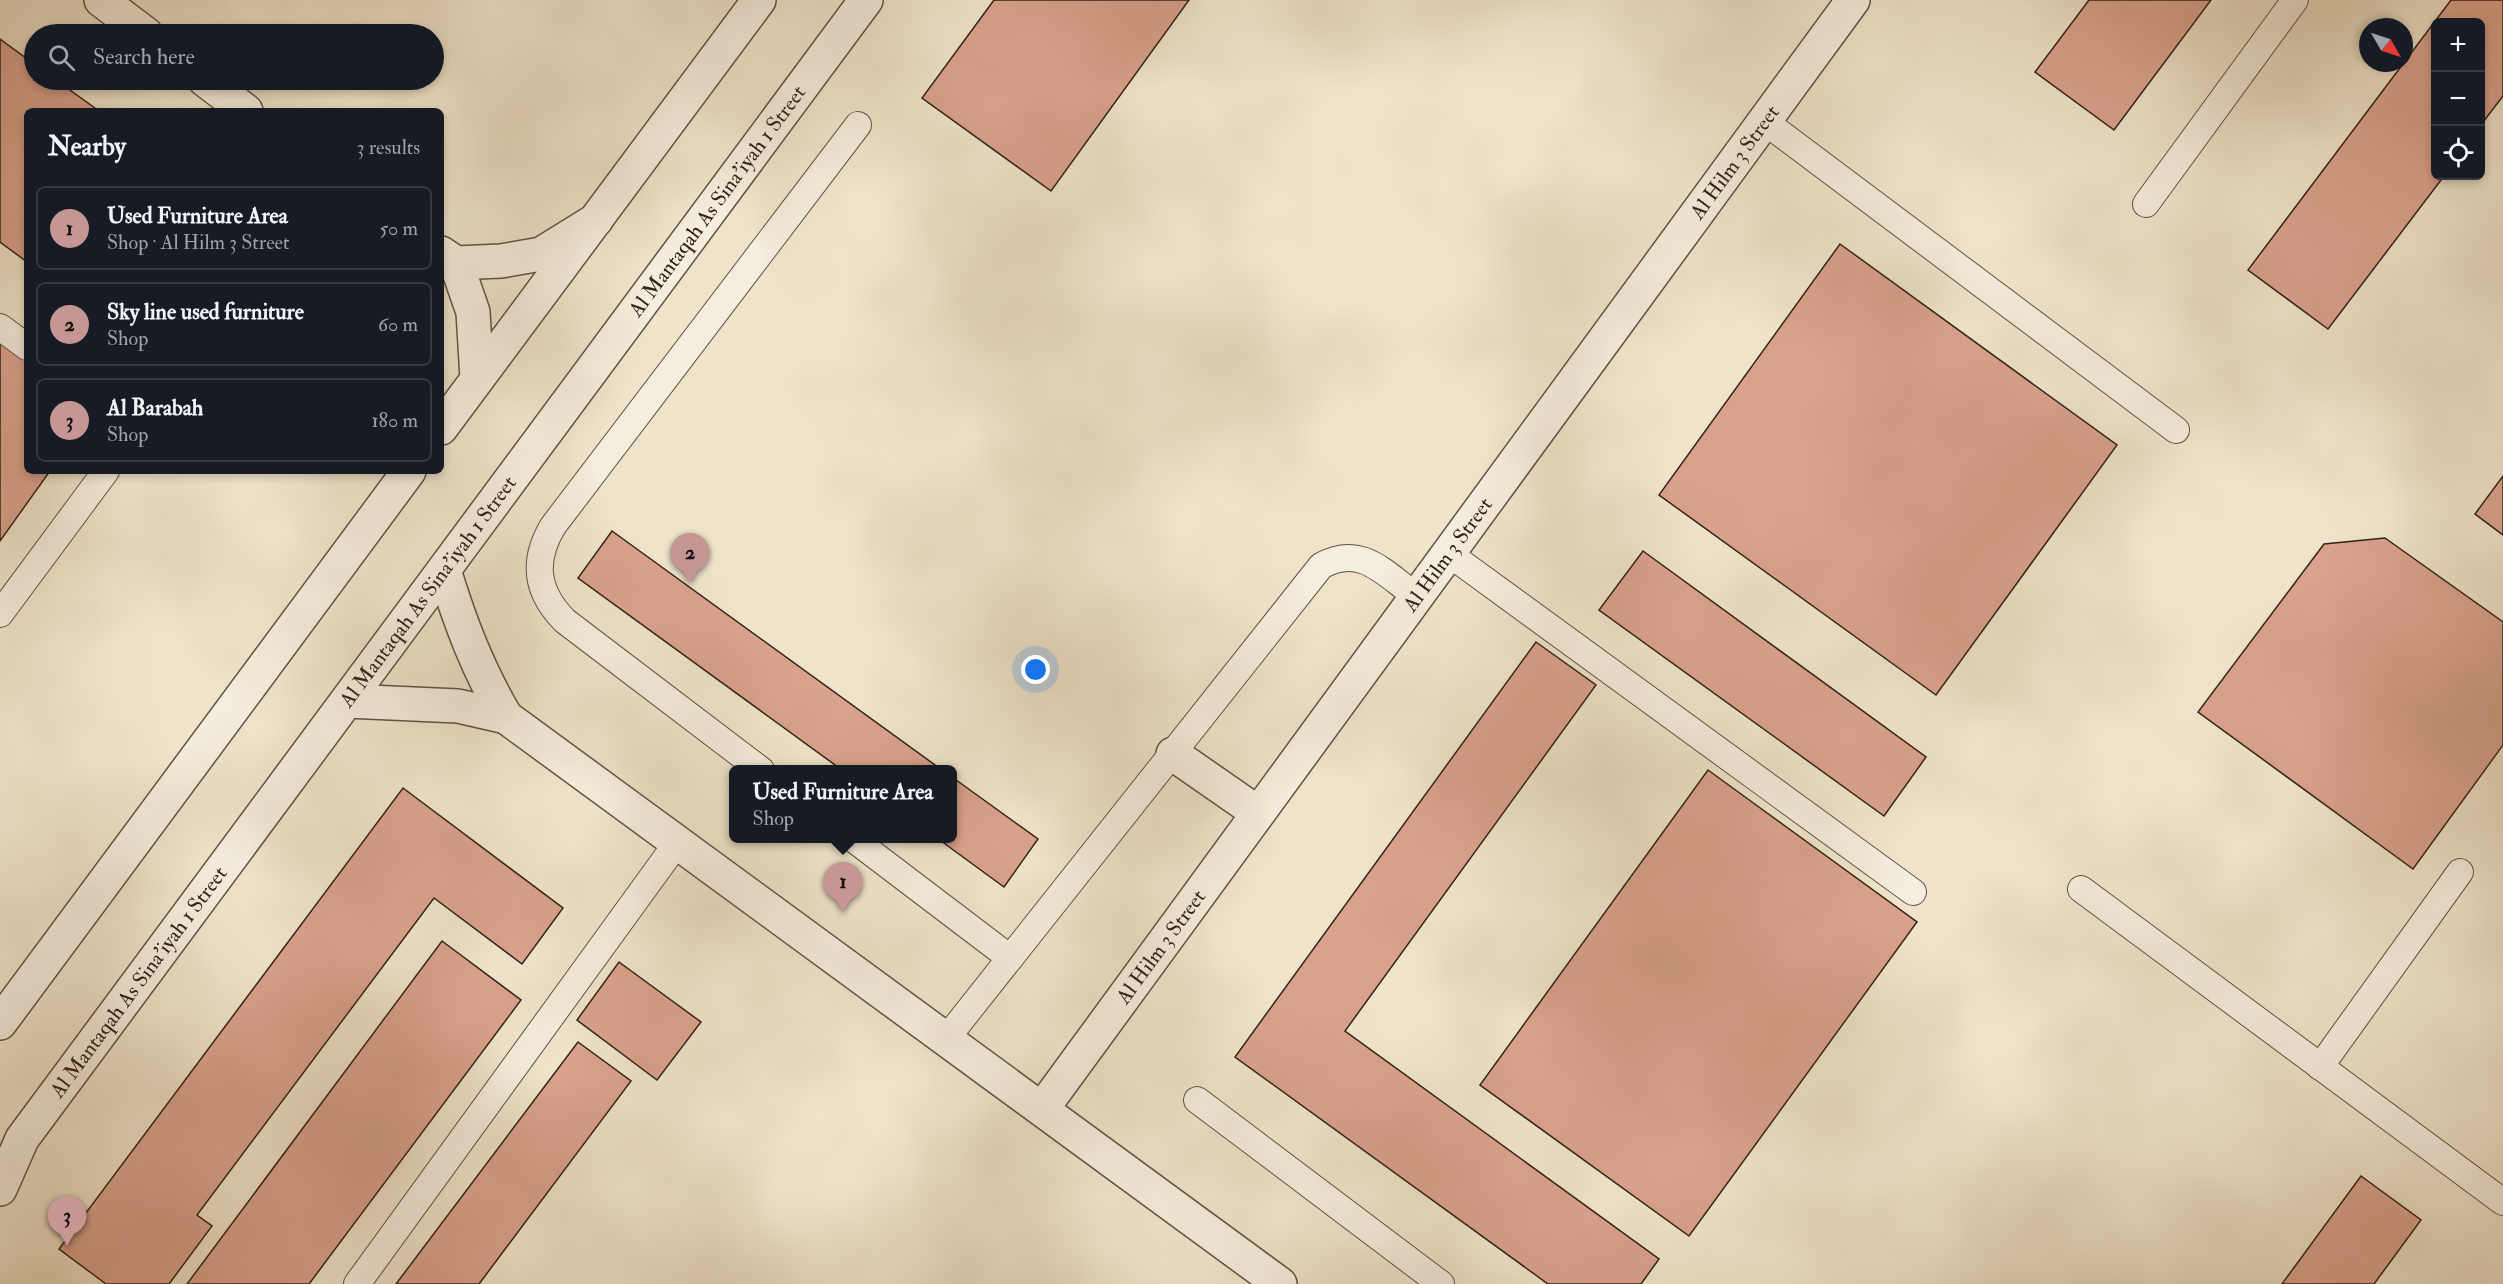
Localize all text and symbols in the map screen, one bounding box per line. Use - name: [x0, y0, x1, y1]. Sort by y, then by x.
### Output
- north arrow: [2359, 18, 2413, 72]
- map controls: [2431, 18, 2485, 180]
- button: +: [2431, 18, 2485, 72]
- search box: [24, 24, 444, 90]
- icon: search: [45, 41, 78, 74]
- text: Search here: [93, 43, 195, 71]
- button: −: [2431, 72, 2485, 126]
- street label: Al Mantaqah As Sina'iyah 1 Street: [622, 80, 812, 323]
- street label: Al Hilm 3 Street: [1683, 99, 1785, 226]
- button: locate: [2431, 126, 2485, 180]
- text: Nearby: [48, 131, 126, 163]
- text: 3 results: [357, 135, 420, 160]
- text: Used Furniture Area: [107, 202, 288, 230]
- text: 1: [66, 216, 73, 241]
- text: 50 m: [379, 216, 418, 241]
- text: Shop · Al Hilm 3 Street: [107, 230, 289, 255]
- text: Sky line used furniture: [107, 298, 304, 326]
- text: 2: [64, 312, 75, 337]
- text: 60 m: [378, 312, 418, 337]
- text: Shop: [107, 326, 148, 351]
- text: Al Barabah: [107, 394, 203, 422]
- text: 3: [66, 408, 73, 433]
- text: 180 m: [371, 408, 418, 433]
- text: Shop: [107, 422, 148, 447]
- street label: Al Mantaqah As Sina'iyah 1 Street: [332, 470, 522, 713]
- street label: Al Hilm 3 Street: [1396, 492, 1498, 618]
- pin: 2: [670, 534, 710, 583]
- your location: [1021, 655, 1050, 684]
- popup: [729, 765, 957, 843]
- text: Used Furniture Area: [753, 778, 933, 806]
- text: Shop: [753, 806, 794, 831]
- street label: Al Mantaqah As Sina'iyah 1 Street: [43, 861, 233, 1104]
- pin: 1: [824, 862, 862, 912]
- street label: Al Hilm 3 Street: [1109, 884, 1212, 1010]
- pin: 3: [48, 1196, 86, 1246]

